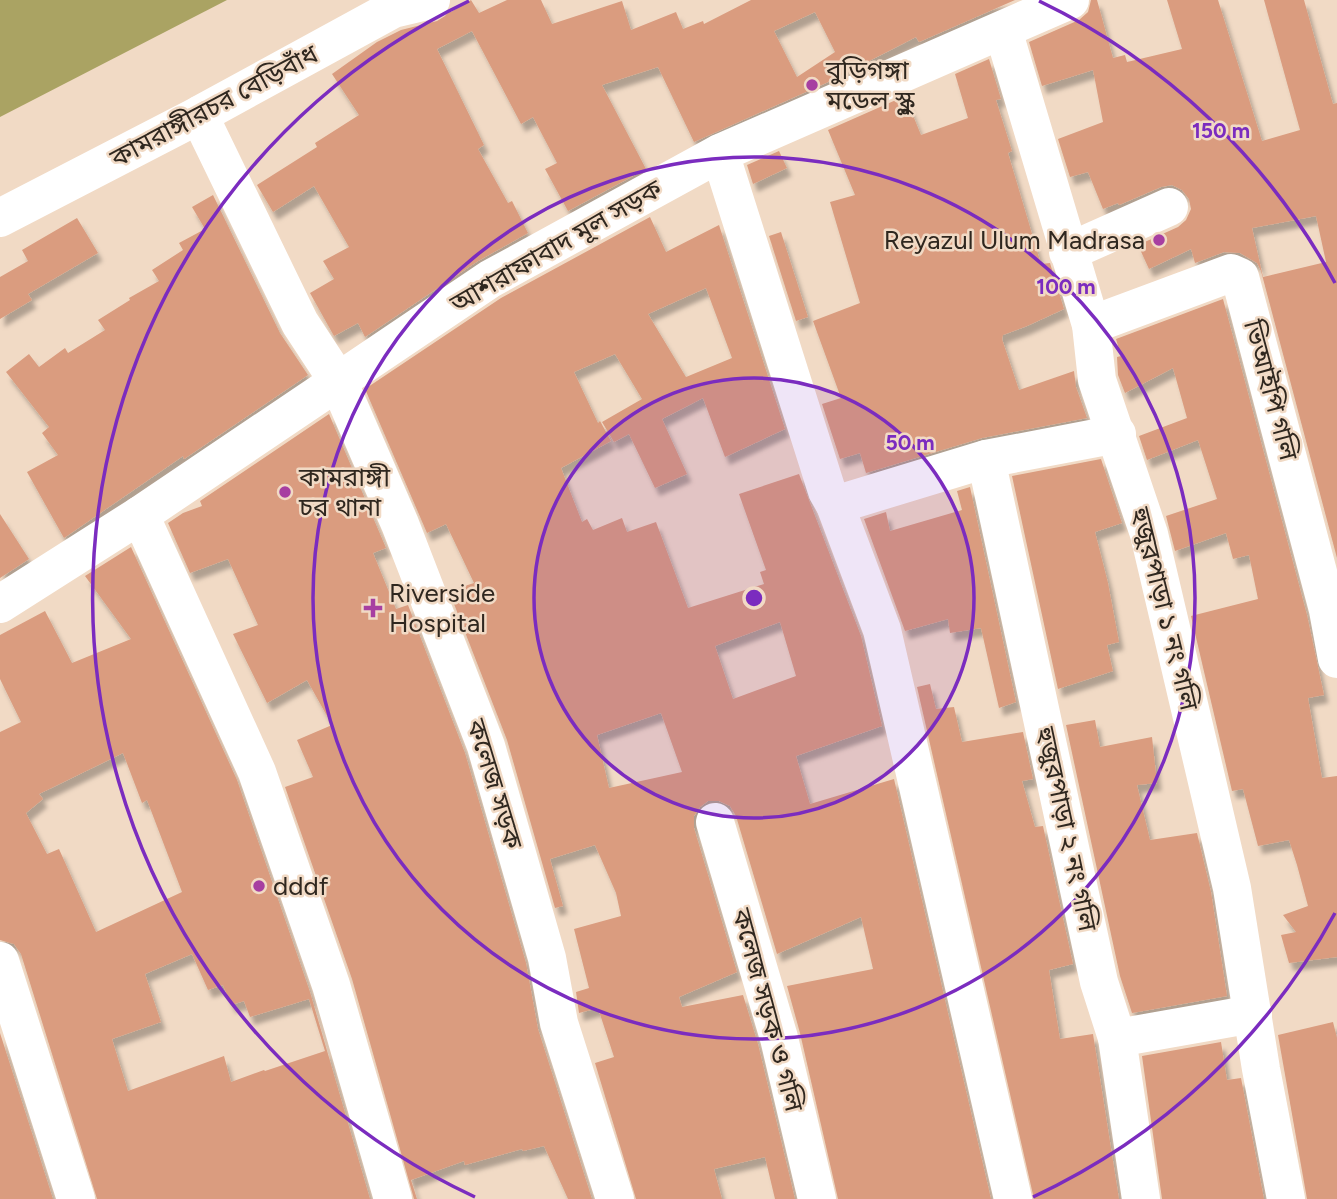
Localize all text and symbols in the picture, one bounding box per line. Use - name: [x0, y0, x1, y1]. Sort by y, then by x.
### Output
- street label: কামরাঙ্গীরচর বেড়িবাঁধ: [104, 37, 324, 175]
- place label: বুড়িগঙ্গা মডেল স্কুল: [825, 54, 915, 116]
- marker: বুড়িগঙ্গা মডেল স্কুল: [804, 77, 820, 93]
- text: 150 m: [1192, 118, 1250, 143]
- street label: আশরাফাবাদ মূল সড়ক: [444, 172, 668, 320]
- place label: Reyazul Ulum Madrasa: [884, 224, 1145, 256]
- marker: Reyazul Ulum Madrasa: [1151, 232, 1167, 248]
- text: 100 m: [1036, 274, 1096, 299]
- street label: ভিআইপি গলি: [1237, 315, 1305, 465]
- text: 50 m: [885, 430, 935, 455]
- place label: কামরাঙ্গী চর থানা: [298, 461, 391, 523]
- marker: কামরাঙ্গী চর থানা: [277, 484, 293, 500]
- street label: হুজুরপাড়া ১ নং গলি: [1124, 503, 1206, 715]
- place label: Riverside Hospital: [389, 577, 495, 639]
- centre of rings: [742, 586, 766, 610]
- marker: Riverside Hospital: [363, 598, 383, 618]
- street label: কলেজ সড়ক: [460, 714, 530, 854]
- street label: হুজুরপাড়া ২ নং গলি: [1030, 723, 1104, 935]
- place label: dddf: [273, 870, 329, 902]
- marker: dddf: [251, 878, 267, 894]
- street label: কলেজ সড়ক ও গলি: [725, 904, 811, 1116]

